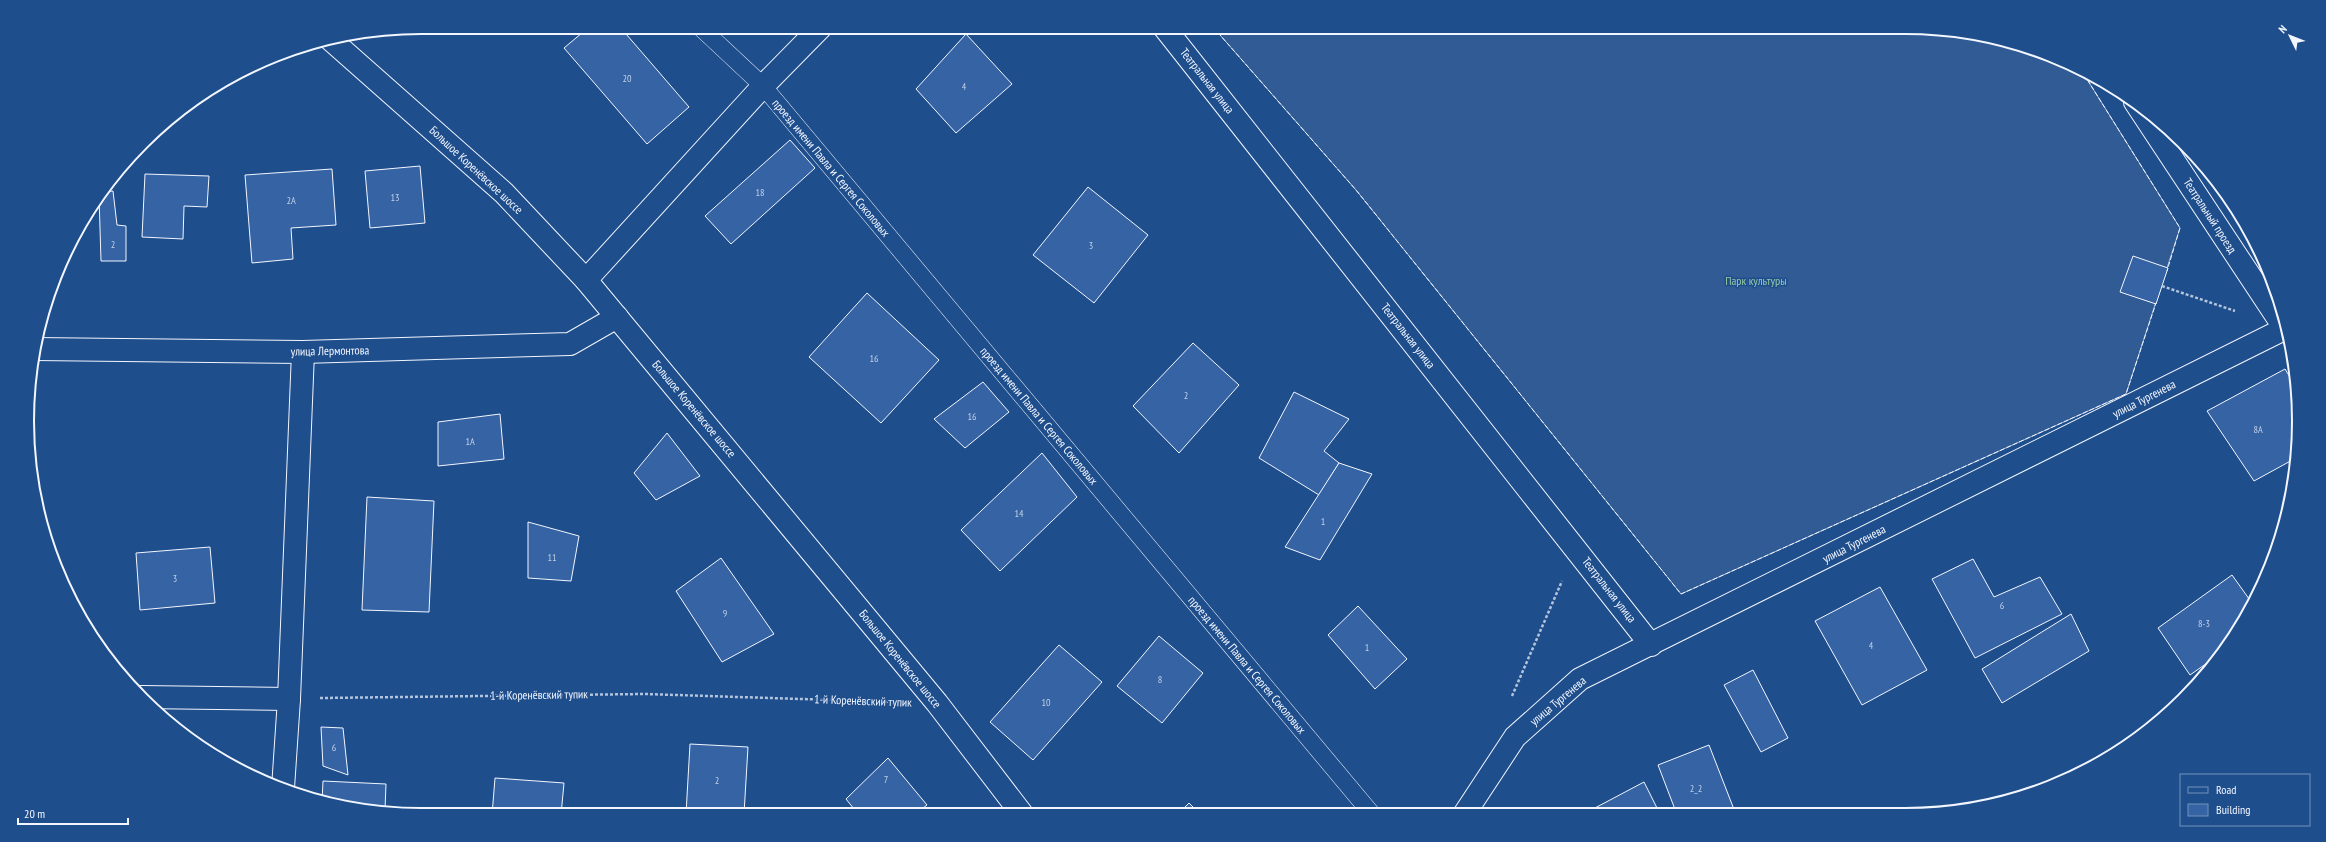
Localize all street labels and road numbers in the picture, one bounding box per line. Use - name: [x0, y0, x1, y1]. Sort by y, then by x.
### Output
- street label: Театральная улица: [1177, 45, 1238, 117]
- street label: проезд имени Павла и Сергея Соколовых: [769, 96, 894, 240]
- street label: Большое Коренёвское шоссе: [426, 122, 526, 217]
- street label: Театральный проезд: [2181, 175, 2241, 257]
- street label: Театральная улица: [1378, 300, 1439, 372]
- street label: улица Лермонтова: [291, 342, 370, 359]
- street label: проезд имени Павла и Сергея Соколовых: [977, 344, 1102, 488]
- street label: Большое Коренёвское шоссе: [649, 357, 739, 460]
- street label: улица Тургенева: [2110, 376, 2178, 421]
- street label: улица Тургенева: [1820, 521, 1888, 566]
- street label: Театральная улица: [1579, 554, 1640, 626]
- street label: проезд имени Павла и Сергея Соколовых: [1185, 593, 1310, 737]
- street label: Большое Коренёвское шоссе: [856, 606, 945, 711]
- street label: улица Тургенева: [1526, 673, 1589, 728]
- street label: 1-й Коренёвский тупик: [490, 686, 588, 703]
- street label: 1-й Коренёвский тупик: [814, 691, 913, 710]

